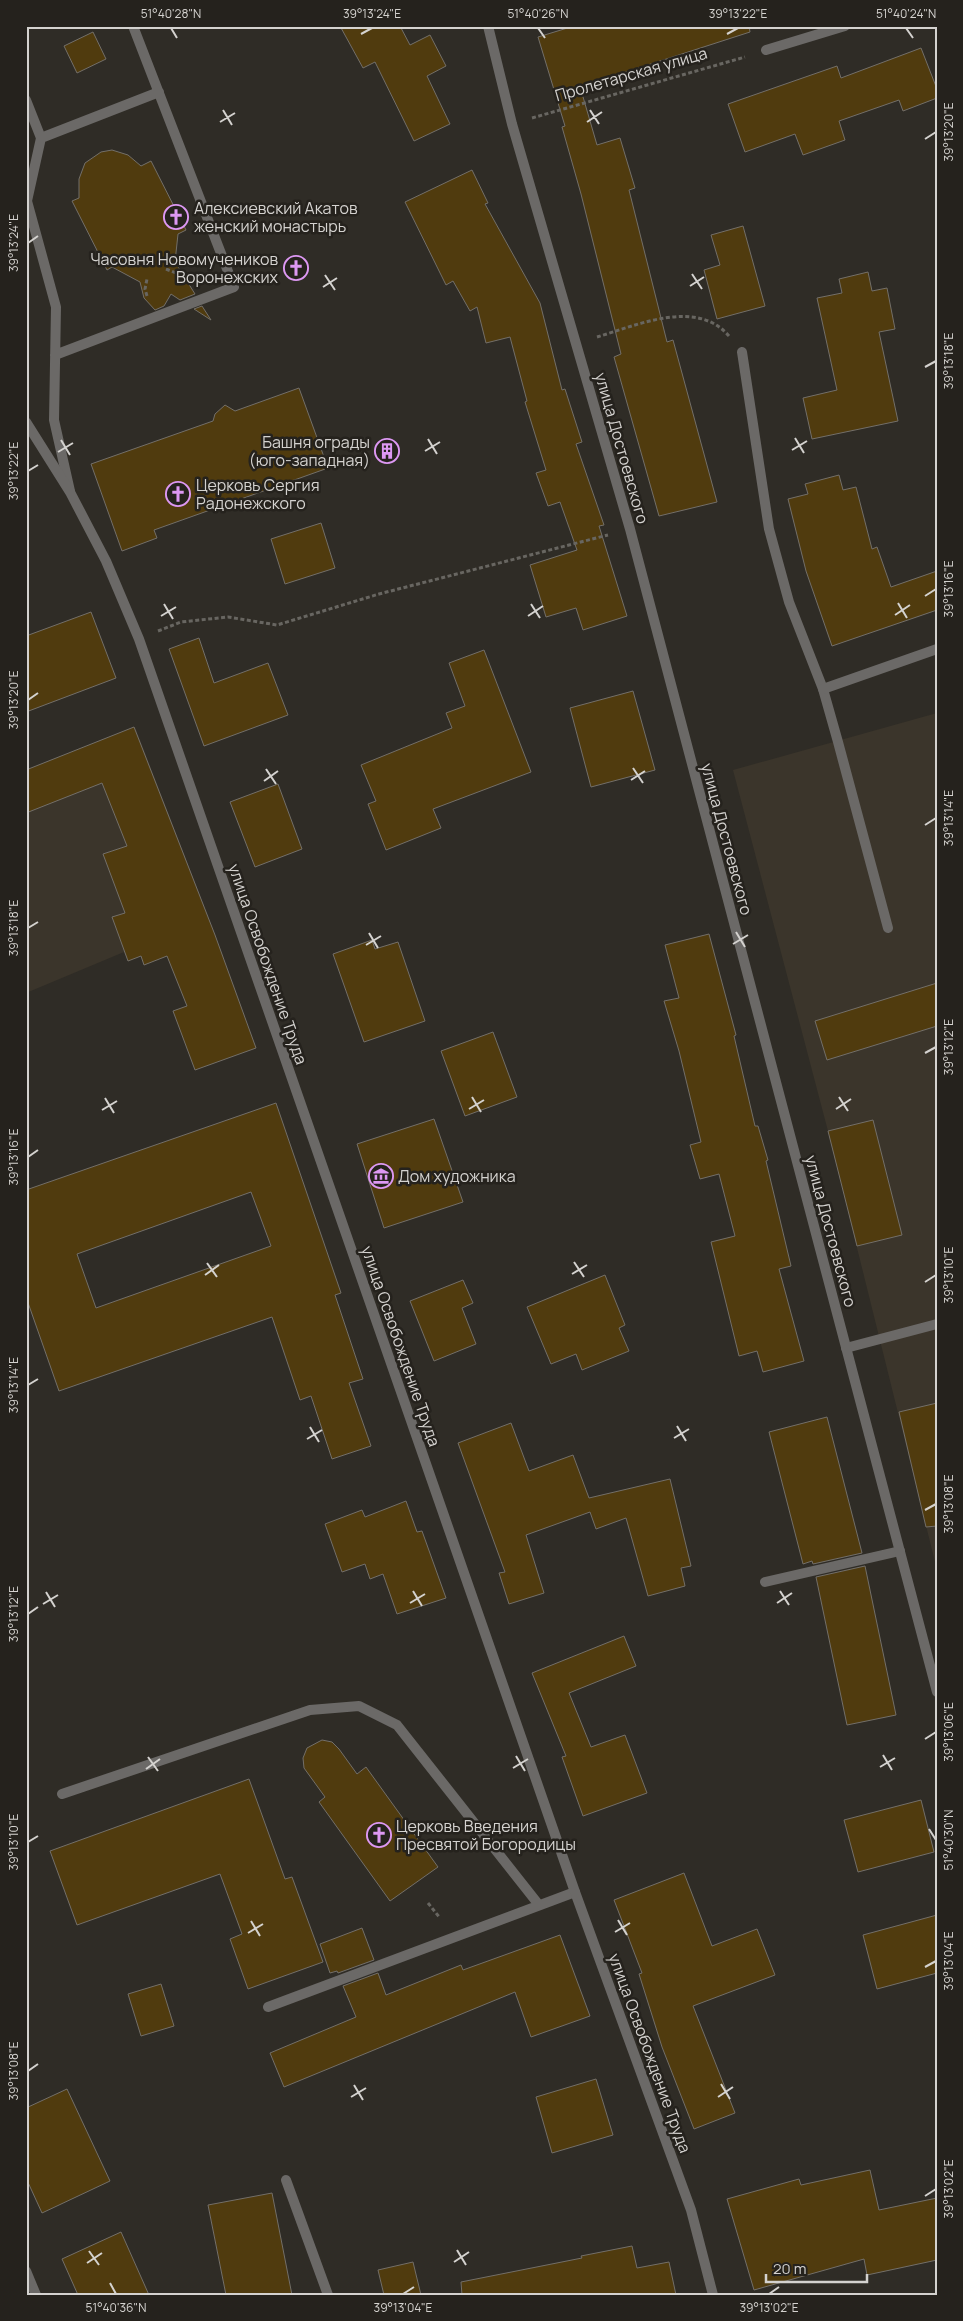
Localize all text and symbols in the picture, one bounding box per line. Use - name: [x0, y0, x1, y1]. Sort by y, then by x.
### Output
- text: 51°40'28"N: [141, 5, 201, 22]
- text: 39°13'24"E: [343, 5, 401, 22]
- text: 51°40'26"N: [507, 5, 569, 22]
- text: 39°13'22"E: [709, 5, 767, 22]
- text: 51°40'24"N: [876, 5, 936, 22]
- street label: Пролетарская улица: [552, 42, 710, 106]
- text: 39°13'20"E: [940, 102, 957, 162]
- place label: Алексиевский Акатов женский монастырь: [194, 197, 358, 237]
- church icon: Алексиевский Акатов женский монастырь: [163, 204, 189, 230]
- text: 39°13'24"E: [5, 214, 22, 272]
- place label: Часовня Новомучеников Воронежских: [90, 248, 279, 288]
- church icon: Часовня Новомучеников Воронежских: [283, 255, 309, 281]
- text: 39°13'18"E: [940, 333, 957, 389]
- street label: улица Достоевского: [590, 370, 654, 526]
- place label: Башня ограды (юго-западная): [249, 431, 370, 471]
- building icon: Башня ограды (юго-западная): [374, 438, 400, 464]
- text: 39°13'22"E: [5, 442, 22, 500]
- place label: Церковь Сергия Радонежского: [196, 474, 320, 514]
- church icon: Церковь Сергия Радонежского: [165, 481, 191, 507]
- text: 39°13'16"E: [940, 560, 957, 618]
- text: 39°13'20"E: [5, 670, 22, 730]
- street label: улица Достоевского: [696, 761, 758, 917]
- text: 39°13'14"E: [940, 790, 957, 846]
- street label: улица Освобождение Труда: [223, 861, 313, 1067]
- text: 39°13'18"E: [5, 900, 22, 956]
- text: 39°13'12"E: [940, 1019, 957, 1075]
- text: 39°13'16"E: [5, 1128, 22, 1186]
- street label: улица Достоевского: [800, 1153, 862, 1309]
- museum icon: Дом художника: [368, 1163, 394, 1189]
- place label: Дом художника: [398, 1165, 516, 1187]
- street label: улица Освобождение Труда: [356, 1243, 446, 1449]
- text: 39°13'10"E: [940, 1246, 957, 1303]
- text: 39°13'14"E: [5, 1357, 22, 1413]
- text: 39°13'08"E: [940, 1474, 957, 1534]
- text: 39°13'12"E: [5, 1586, 22, 1642]
- text: 39°13'06"E: [940, 1702, 957, 1762]
- text: 51°40'30"N: [940, 1810, 957, 1870]
- text: 39°13'10"E: [5, 1813, 22, 1870]
- place label: Церковь Введения Пресвятой Богородицы: [396, 1815, 576, 1855]
- church icon: Церковь Введения Пресвятой Богородицы: [366, 1822, 392, 1848]
- text: 39°13'04"E: [940, 1931, 957, 1990]
- street label: улица Освобождение Труда: [604, 1950, 696, 2156]
- text: 39°13'08"E: [5, 2041, 22, 2101]
- text: 39°13'02"E: [940, 2159, 957, 2219]
- scale bar: [766, 2251, 867, 2283]
- text: 20 m: [773, 2258, 806, 2279]
- text: 51°40'36"N: [86, 2299, 146, 2316]
- text: 39°13'04"E: [374, 2299, 433, 2316]
- text: 39°13'02"E: [739, 2299, 799, 2316]

